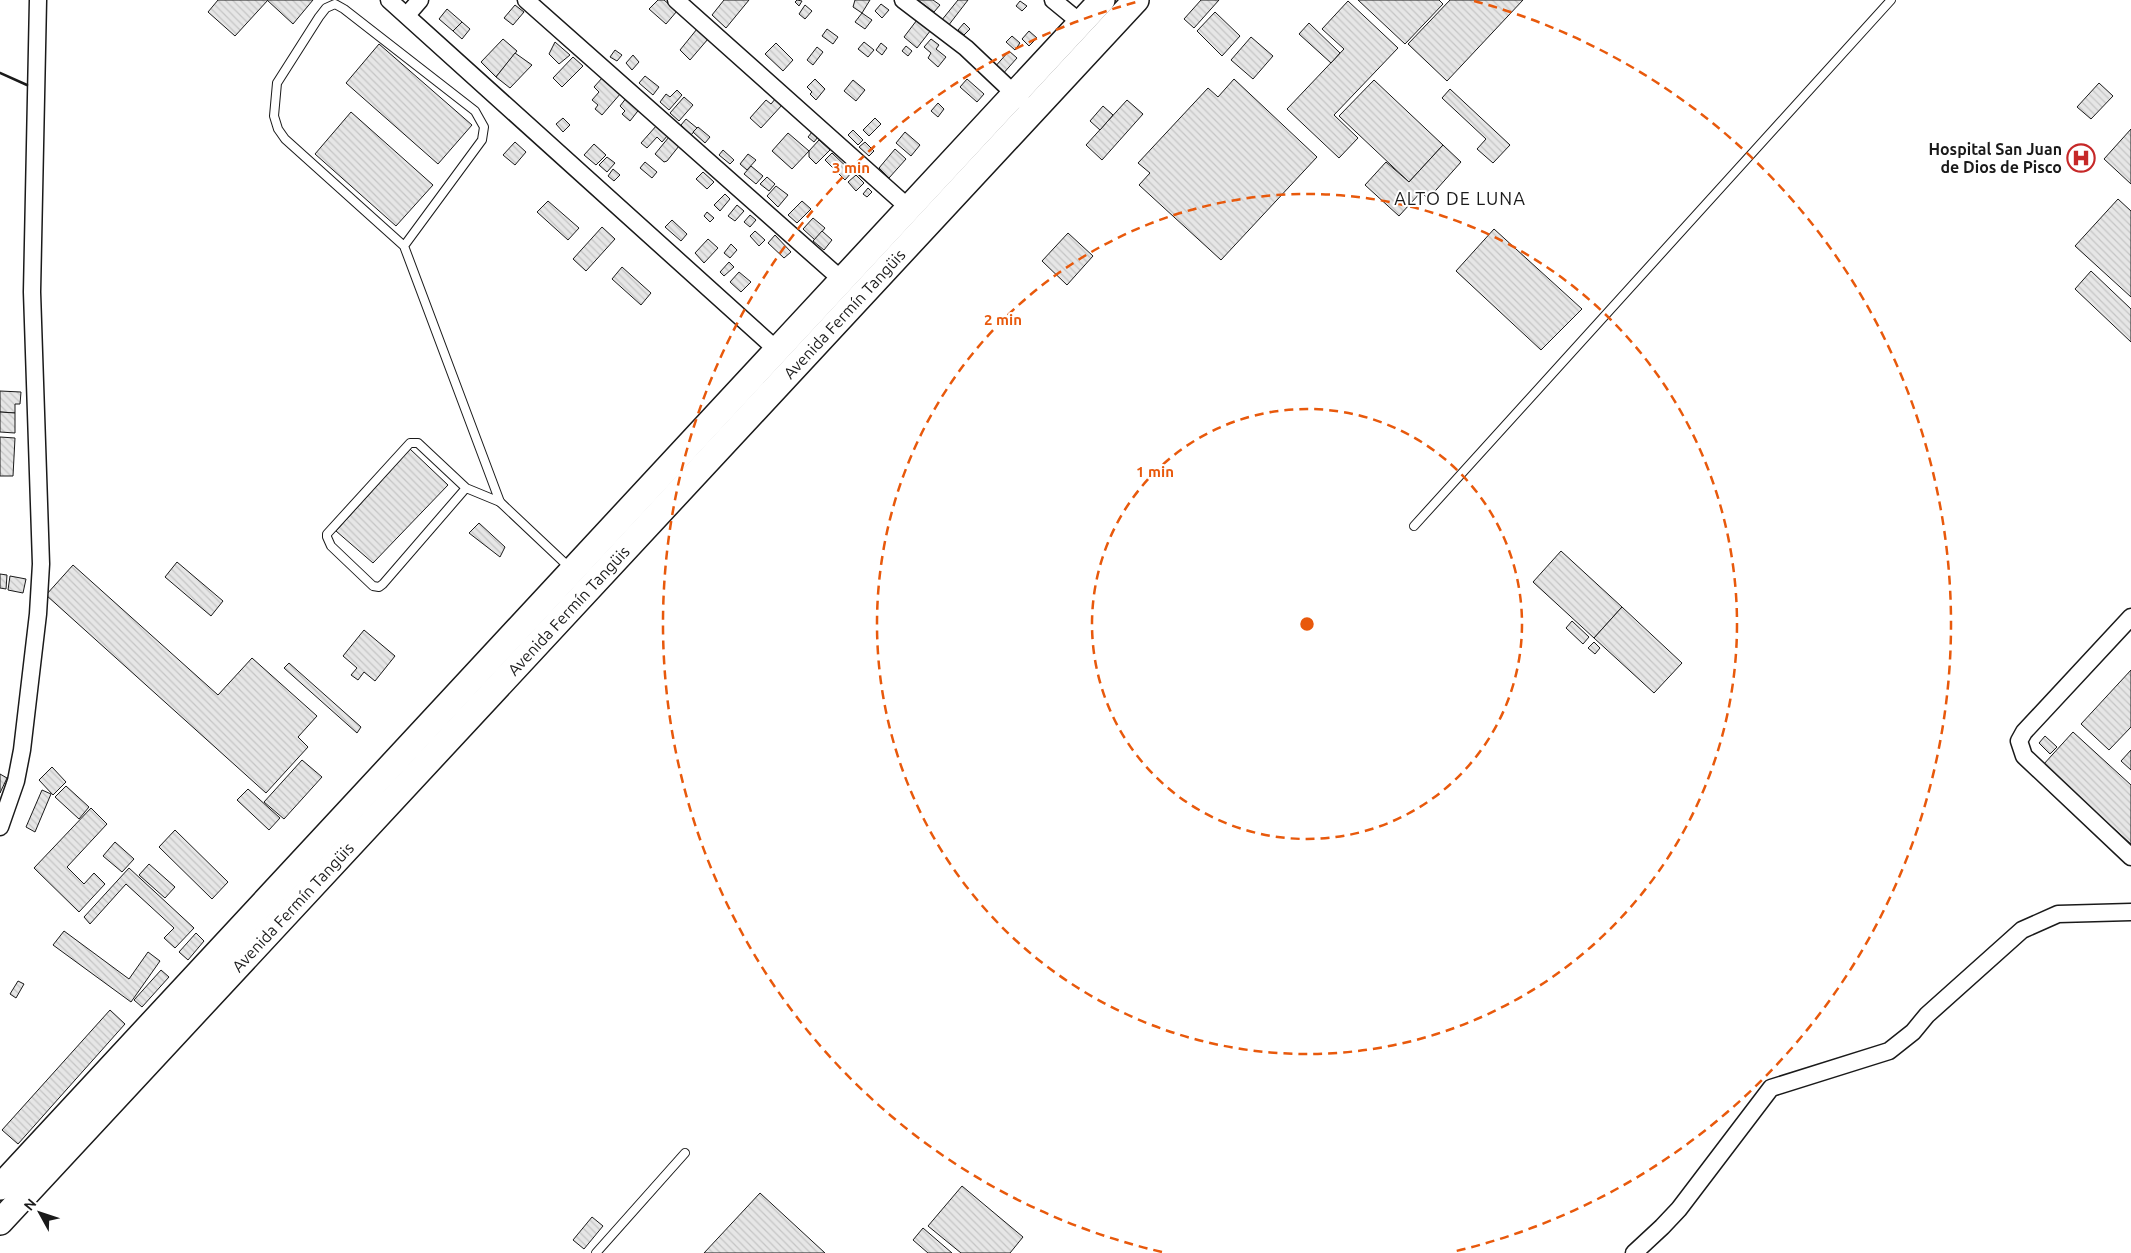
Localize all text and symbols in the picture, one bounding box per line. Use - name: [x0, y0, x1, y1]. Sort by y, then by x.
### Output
- place label: Hospital San Juan de Dios de Pisco: [1928, 140, 2062, 176]
- hospital icon: Hospital San Juan de Dios de Pisco: [2066, 143, 2096, 173]
- text: 3 min: [832, 159, 870, 176]
- district label: ALTO DE LUNA: [1394, 188, 1526, 208]
- street label: Avenida Fermín Tangüis: [780, 245, 909, 382]
- text: 2 min: [984, 311, 1022, 328]
- text: 1 min: [1136, 463, 1174, 480]
- street label: Avenida Fermín Tangüis: [504, 542, 633, 679]
- centre of rings: [1298, 615, 1316, 633]
- street label: Avenida Fermín Tangüis: [228, 839, 357, 975]
- north arrow: [15, 1188, 65, 1238]
- text: N: [21, 1195, 40, 1214]

